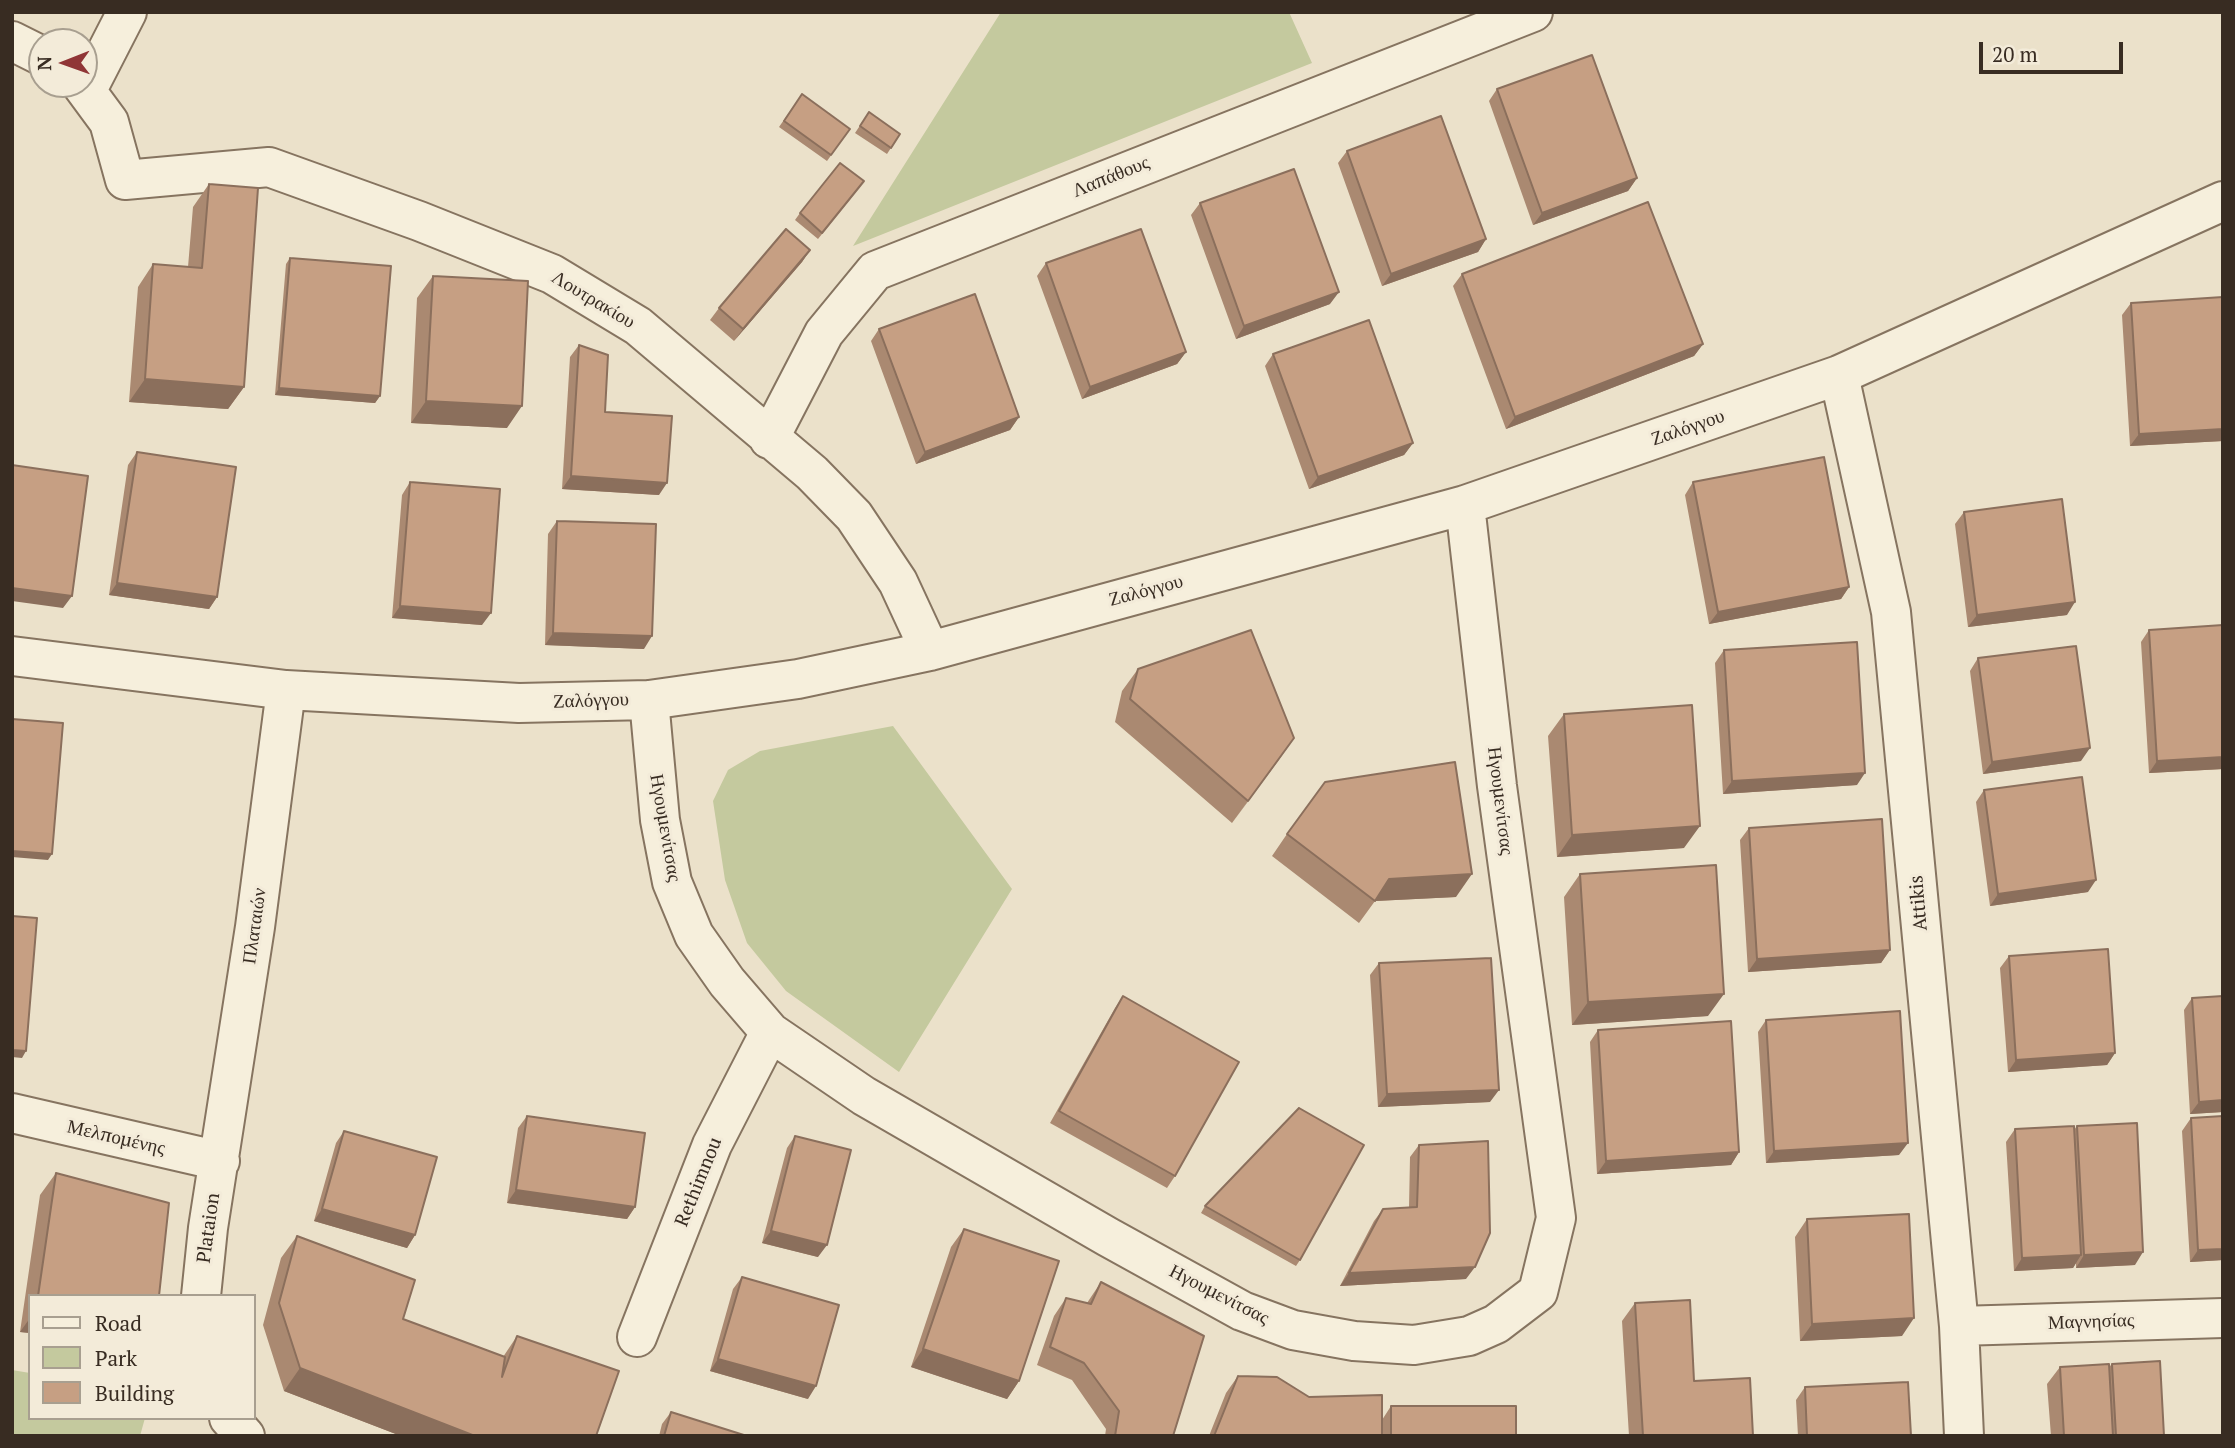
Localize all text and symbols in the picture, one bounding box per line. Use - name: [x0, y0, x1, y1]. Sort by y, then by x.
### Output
- north arrow: [28, 28, 98, 98]
- scale bar: [1983, 28, 2126, 72]
- text: 20 m: [1992, 40, 2038, 68]
- text: N: [31, 56, 56, 71]
- street label: Λαπάθους: [1069, 151, 1153, 203]
- street label: Λουτρακίου: [547, 266, 639, 334]
- street label: Ζαλόγγου: [1648, 405, 1728, 451]
- street label: Ζαλόγγου: [1106, 570, 1186, 612]
- street label: Ζαλόγγου: [553, 688, 629, 714]
- street label: Ηγουμενίτσας: [1482, 746, 1518, 856]
- street label: Ηγουμενίτσας: [644, 772, 686, 884]
- street label: Attikis: [1905, 874, 1933, 932]
- street label: Πλαταιών: [238, 886, 272, 966]
- street label: Μελπομένης: [65, 1116, 167, 1160]
- street label: Rethimnou: [671, 1134, 727, 1230]
- street label: Plataion: [193, 1191, 225, 1265]
- street label: Ηγουμενίτσας: [1165, 1260, 1273, 1330]
- legend: [28, 1294, 256, 1420]
- text: Road: [95, 1309, 142, 1337]
- street label: Μαγνησίας: [2047, 1309, 2135, 1335]
- text: Park: [95, 1344, 137, 1372]
- text: Building: [95, 1379, 174, 1407]

